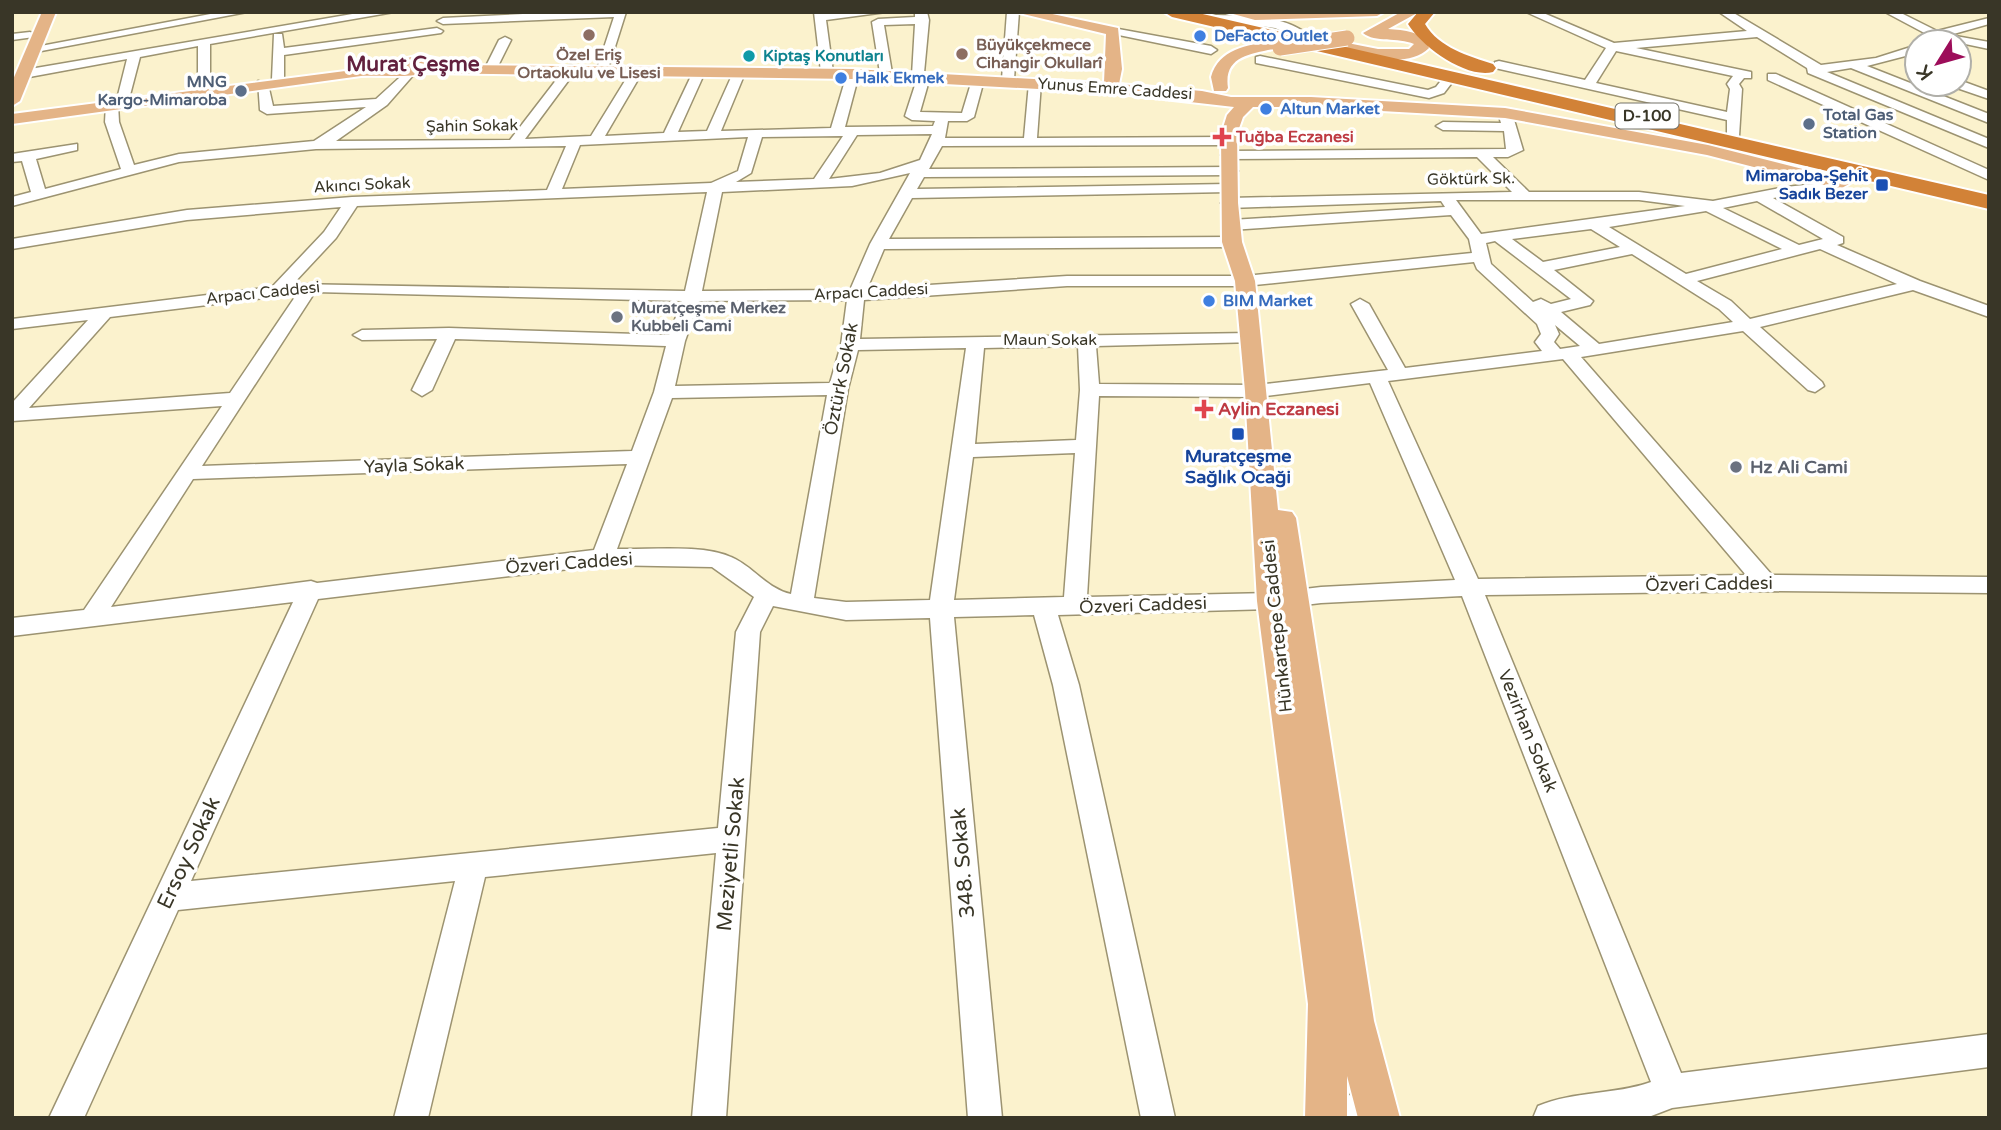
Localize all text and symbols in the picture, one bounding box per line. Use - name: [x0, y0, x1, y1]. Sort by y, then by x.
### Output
- place label: DeFacto Outlet: [1214, 26, 1329, 46]
- marker: Özel Eriş Ortaokulu ve Lisesi: [581, 27, 597, 43]
- marker: DeFacto Outlet: [1192, 28, 1208, 44]
- north arrow: [1903, 28, 1973, 98]
- place label: Büyükçekmece Cihangir Okullarî: [976, 35, 1103, 73]
- place label: Özel Eriş Ortaokulu ve Lisesi: [517, 45, 661, 83]
- place label: Kiptaş Konutları: [763, 46, 884, 66]
- marker: Büyükçekmece Cihangir Okullarî: [954, 46, 970, 62]
- marker: Kiptaş Konutları: [741, 48, 757, 64]
- district label: Murat Çeşme: [346, 52, 480, 77]
- text: K: [1912, 61, 1938, 84]
- place label: Halk Ekmek: [855, 68, 945, 88]
- marker: Halk Ekmek: [833, 70, 849, 86]
- place label: MNG Kargo-Mimaroba: [97, 72, 227, 110]
- street label: Yunus Emre Caddesi: [1037, 74, 1193, 104]
- marker: MNG Kargo-Mimaroba: [233, 83, 249, 99]
- place label: Altun Market: [1280, 99, 1381, 119]
- marker: Altun Market: [1258, 101, 1274, 117]
- road number: D-100: [1616, 104, 1678, 128]
- place label: Total Gas Station: [1822, 105, 1894, 143]
- street label: Şahin Sokak: [426, 115, 519, 137]
- marker: Total Gas Station: [1801, 116, 1817, 132]
- place label: Tuğba Eczanesi: [1235, 127, 1354, 147]
- marker: Tuğba Eczanesi: [1214, 129, 1230, 145]
- place label: Mimaroba-Şehit Sadık Bezer: [1745, 166, 1869, 204]
- street label: Göktürk Sk.: [1427, 168, 1515, 190]
- street label: Akıncı Sokak: [313, 172, 411, 198]
- marker: Mimaroba-Şehit Sadık Bezer: [1874, 177, 1890, 193]
- street label: Arpacı Caddesi: [205, 277, 321, 309]
- street label: Arpacı Caddesi: [813, 279, 929, 305]
- place label: BIM Market: [1223, 291, 1313, 311]
- marker: BIM Market: [1201, 293, 1217, 309]
- place label: Muratçeşme Merkez Kubbeli Cami: [631, 298, 786, 336]
- marker: Muratçeşme Merkez Kubbeli Cami: [609, 309, 625, 325]
- street label: Öztürk Sokak: [819, 321, 863, 437]
- street label: Maun Sokak: [1003, 330, 1097, 350]
- place label: Aylin Eczanesi: [1218, 398, 1339, 420]
- marker: Aylin Eczanesi: [1196, 401, 1212, 417]
- marker: Muratçeşme Sağlık Ocaği: [1230, 426, 1246, 442]
- place label: Muratçeşme Sağlık Ocaği: [1185, 445, 1291, 488]
- street label: Yayla Sokak: [363, 452, 465, 478]
- place label: Hz Ali Cami: [1750, 456, 1848, 478]
- marker: Hz Ali Cami: [1728, 459, 1744, 475]
- street label: Hünkartepe Caddesi: [1257, 538, 1297, 714]
- street label: Özveri Caddesi: [504, 548, 634, 578]
- street label: Özveri Caddesi: [1645, 572, 1773, 596]
- street label: Özveri Caddesi: [1079, 592, 1207, 618]
- street label: Vezirhan Sokak: [1493, 666, 1563, 796]
- street label: Meziyetli Sokak: [712, 776, 750, 932]
- street label: Ersoy Sokak: [152, 793, 226, 913]
- street label: 348. Sokak: [946, 807, 980, 919]

